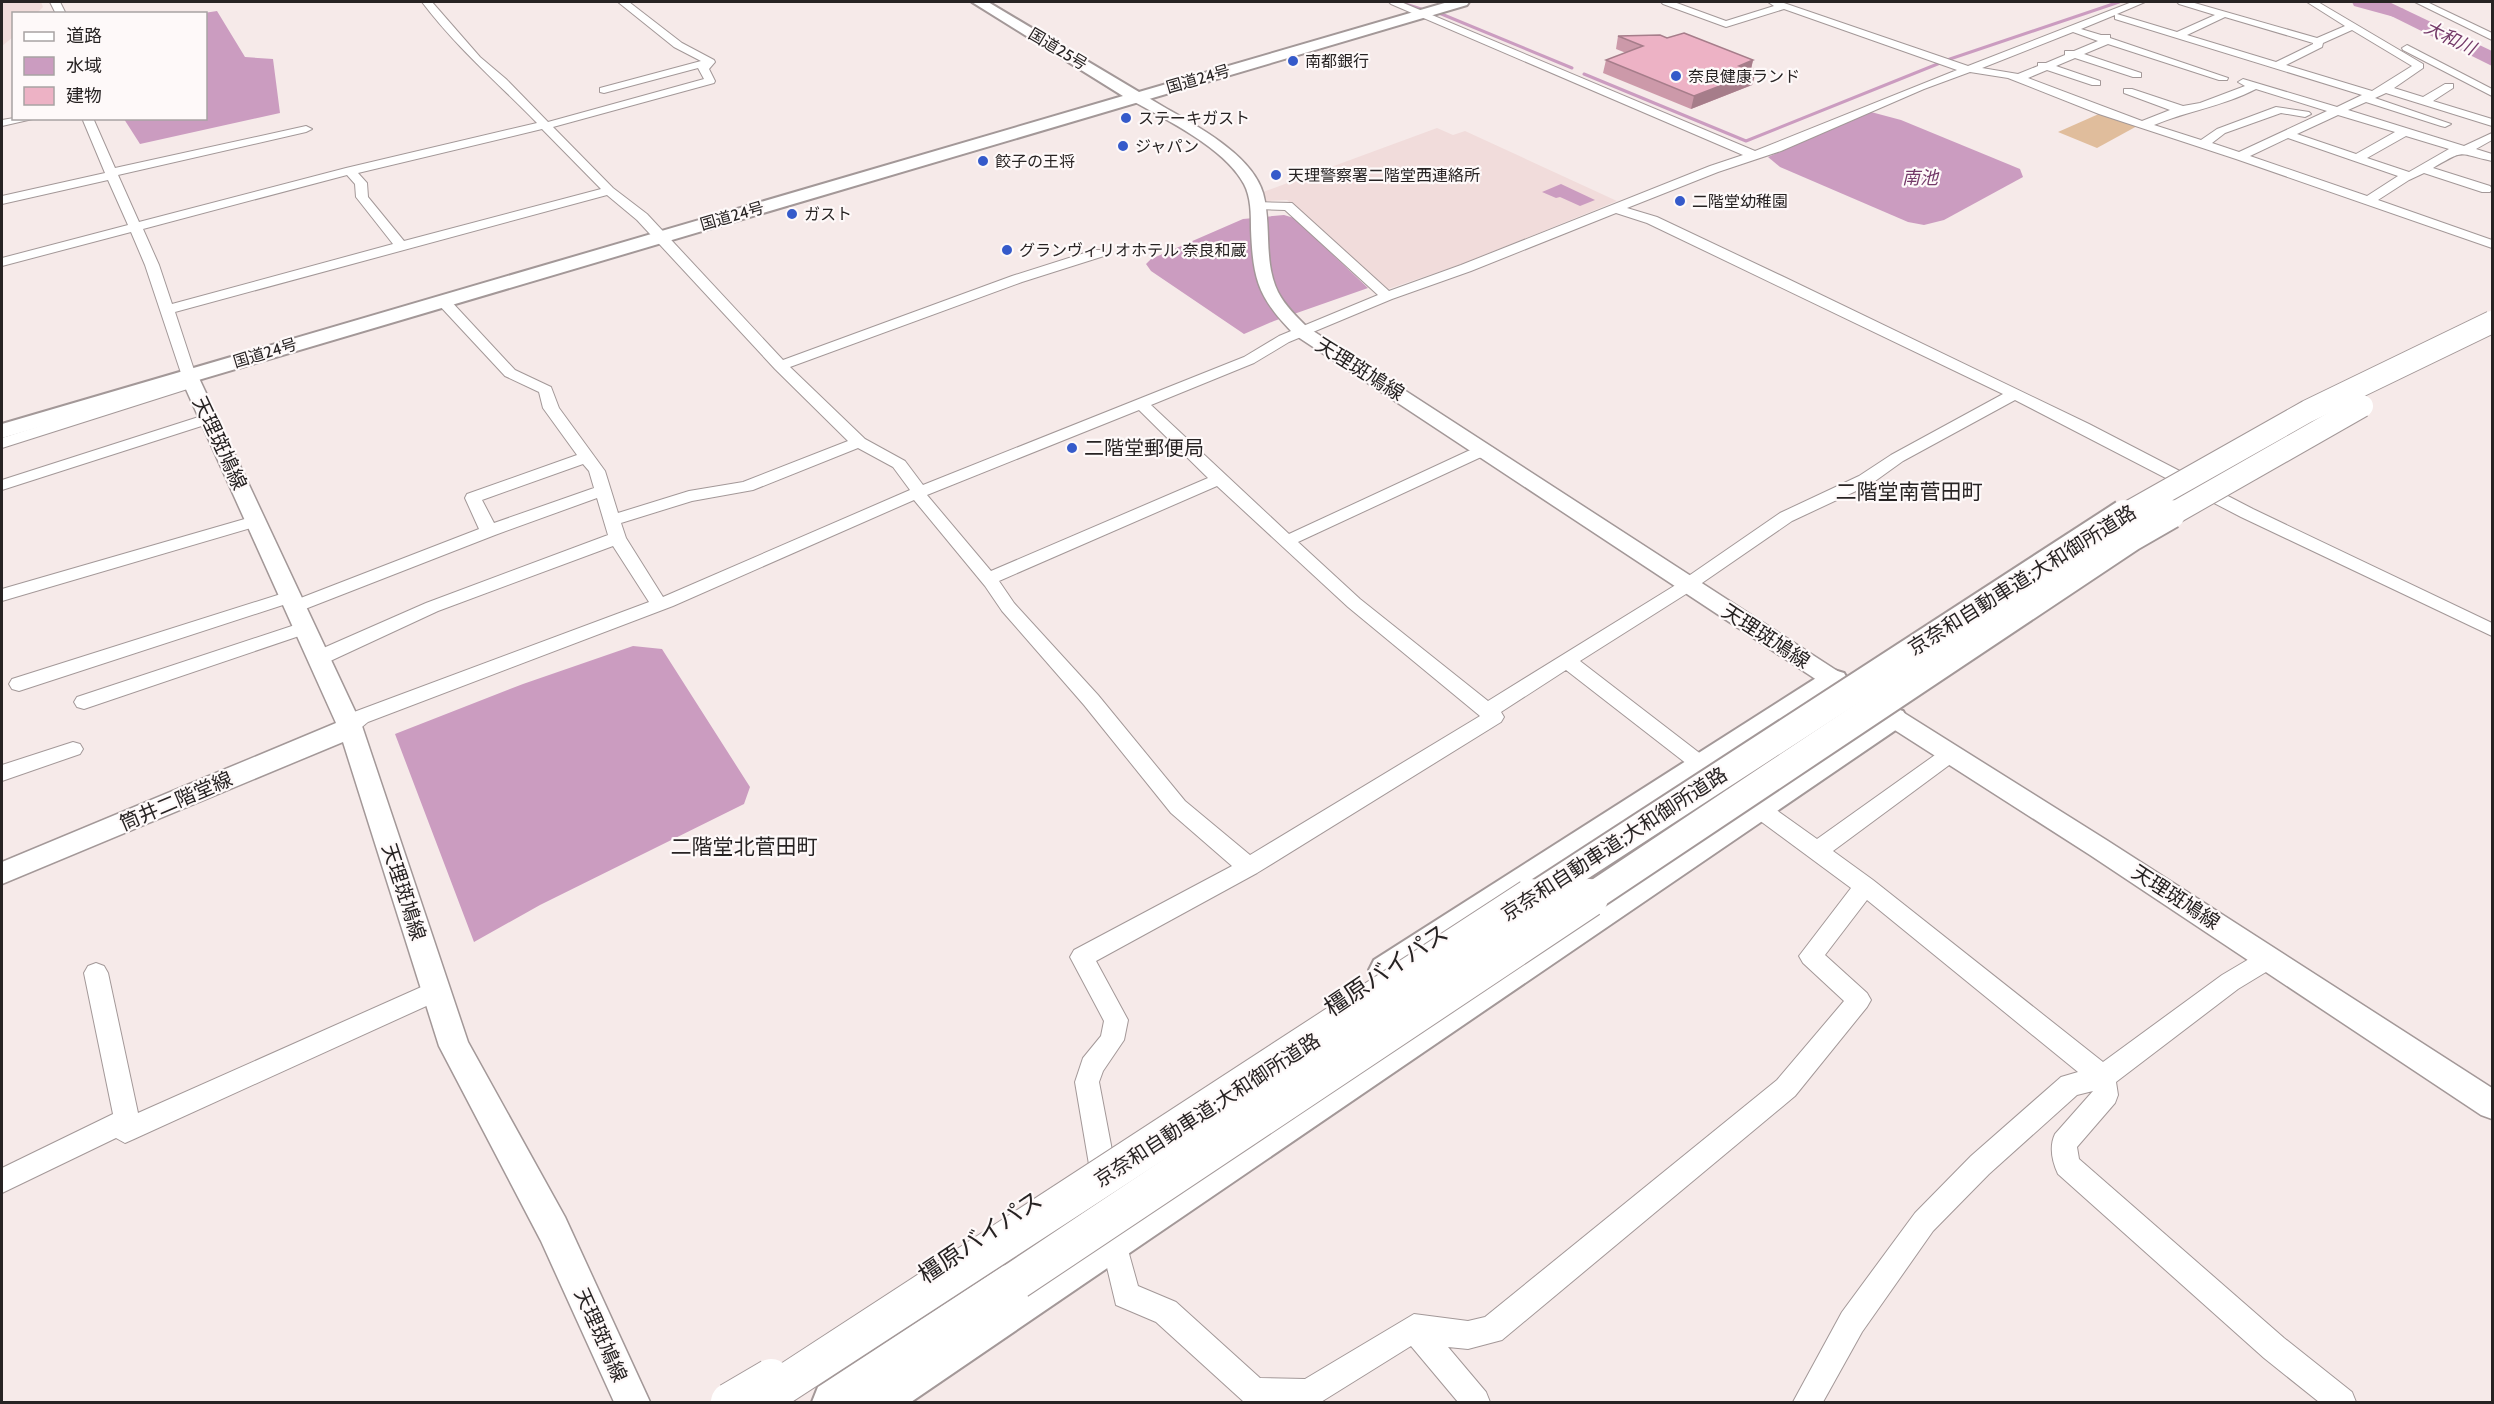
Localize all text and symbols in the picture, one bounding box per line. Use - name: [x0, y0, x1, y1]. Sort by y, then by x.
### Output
- legend: [12, 12, 207, 120]
- water label: 大和川: [2421, 16, 2481, 61]
- street label: 国道25号: [1025, 24, 1091, 74]
- text: 道路: [66, 25, 102, 47]
- place label: 南都銀行: [1305, 52, 1369, 71]
- marker: 南都銀行: [1286, 54, 1300, 68]
- text: 水域: [66, 55, 102, 77]
- street label: 国道24号: [1164, 61, 1232, 97]
- place label: 奈良健康ランド: [1688, 67, 1800, 86]
- marker: 奈良健康ランド: [1669, 69, 1683, 83]
- text: 建物: [66, 85, 102, 107]
- place label: ステーキガスト: [1138, 109, 1250, 128]
- marker: ステーキガスト: [1119, 111, 1133, 125]
- place label: ジャパン: [1135, 137, 1199, 156]
- marker: ジャパン: [1116, 139, 1130, 153]
- place label: 餃子の王将: [995, 152, 1075, 171]
- marker: 餃子の王将: [976, 154, 990, 168]
- place label: 天理警察署二階堂西連絡所: [1288, 166, 1480, 185]
- water label: 南池: [1902, 167, 1940, 189]
- marker: 天理警察署二階堂西連絡所: [1269, 168, 1283, 182]
- place label: 二階堂幼稚園: [1692, 192, 1788, 211]
- marker: 二階堂幼稚園: [1673, 194, 1687, 208]
- street label: 国道24号: [698, 198, 766, 234]
- place label: ガスト: [804, 205, 852, 224]
- marker: ガスト: [785, 207, 799, 221]
- place label: グランヴィリオホテル 奈良和蔵: [1019, 241, 1247, 260]
- marker: グランヴィリオホテル 奈良和蔵: [1000, 243, 1014, 257]
- street label: 天理斑鳩線: [1311, 332, 1409, 406]
- street label: 国道24号: [231, 334, 299, 372]
- street label: 天理斑鳩線: [188, 393, 252, 493]
- place label: 二階堂郵便局: [1084, 436, 1204, 460]
- marker: 二階堂郵便局: [1065, 441, 1079, 455]
- district label: 二階堂南菅田町: [1836, 479, 1983, 504]
- street label: 京奈和自動車道;大和御所道路: [1904, 500, 2140, 660]
- street label: 天理斑鳩線: [1718, 599, 1814, 673]
- street label: 京奈和自動車道;大和御所道路: [1497, 762, 1731, 926]
- street label: 筒井二階堂線: [116, 767, 236, 835]
- district label: 二階堂北菅田町: [671, 834, 818, 859]
- street label: 天理斑鳩線: [377, 841, 431, 943]
- street label: 天理斑鳩線: [2128, 860, 2224, 934]
- street label: 橿原バイパス: [1318, 918, 1454, 1022]
- street label: 京奈和自動車道;大和御所道路: [1090, 1028, 1324, 1192]
- street label: 橿原バイパス: [912, 1185, 1048, 1289]
- street label: 天理斑鳩線: [570, 1284, 632, 1386]

